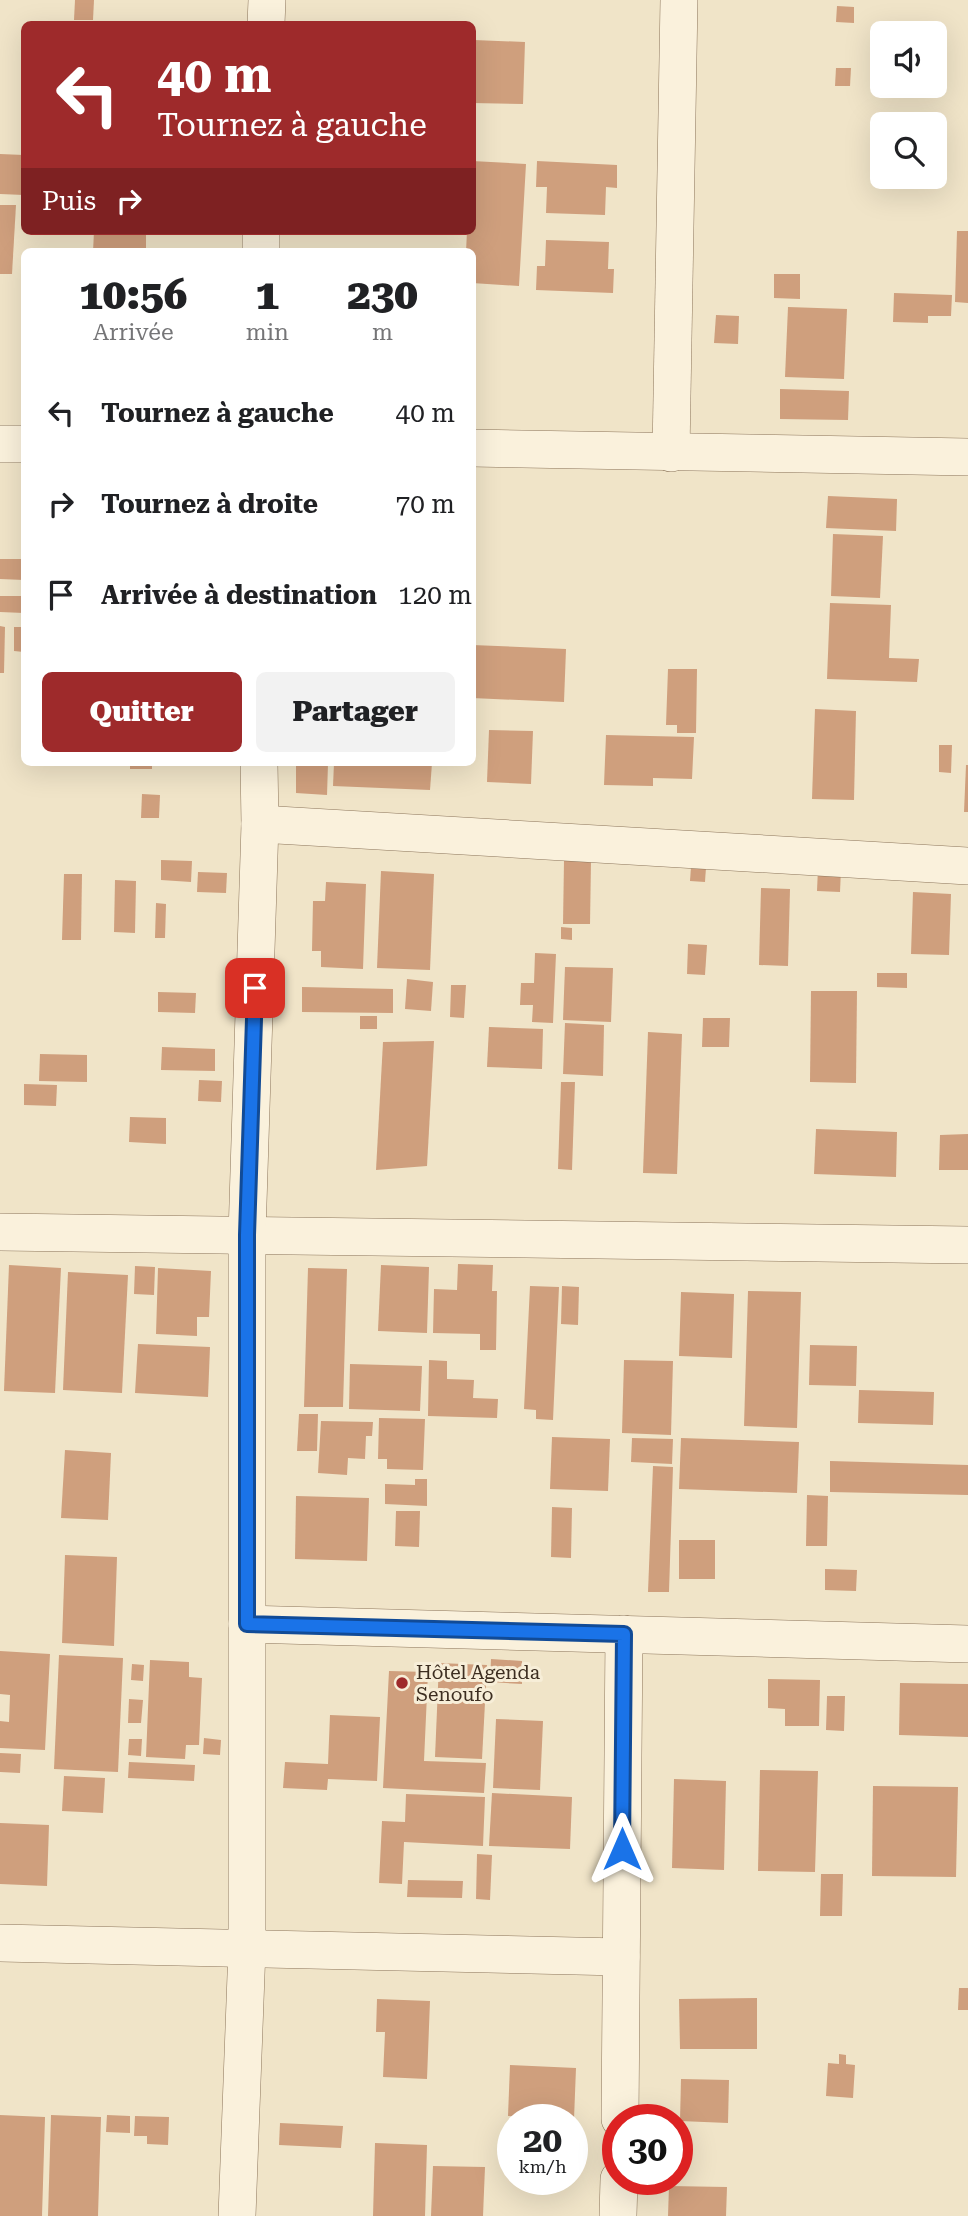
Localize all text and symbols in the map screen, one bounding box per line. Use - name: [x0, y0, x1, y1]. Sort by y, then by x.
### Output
- map controls: [870, 21, 947, 189]
- button: sound: [870, 21, 947, 98]
- text: 40 m: [157, 47, 272, 104]
- icon: left: [42, 49, 133, 140]
- text: Tournez à gauche: [157, 106, 427, 144]
- button: search: [870, 112, 947, 189]
- icon: right: [110, 182, 148, 220]
- text: Puis: [42, 186, 96, 216]
- text: 10:56: [79, 270, 187, 319]
- text: 1: [255, 270, 279, 319]
- text: 230: [347, 270, 418, 319]
- text: Arrivée: [93, 319, 174, 346]
- text: min: [246, 319, 289, 346]
- text: m: [372, 319, 393, 346]
- icon: left: [42, 394, 80, 432]
- text: Tournez à gauche: [101, 398, 334, 428]
- text: 40 m: [396, 398, 455, 428]
- icon: right: [42, 485, 80, 523]
- text: Tournez à droite: [101, 489, 318, 519]
- text: 70 m: [396, 489, 455, 519]
- icon: arrive: [42, 576, 80, 614]
- text: Arrivée à destination: [101, 580, 377, 610]
- text: 120 m: [398, 580, 472, 610]
- button: Quitter: [42, 672, 242, 752]
- button: Partager: [256, 672, 455, 752]
- pin: [225, 958, 285, 1018]
- icon: arrive: [236, 969, 274, 1007]
- place label: Hôtel Agenda Senoufo: [416, 1661, 541, 1706]
- marker: Hôtel Agenda Senoufo: [394, 1675, 410, 1691]
- position arrow: [585, 1812, 659, 1886]
- speed limit sign: 30: [602, 2104, 693, 2195]
- text: 20: [523, 2120, 562, 2161]
- text: km/h: [518, 2156, 567, 2177]

